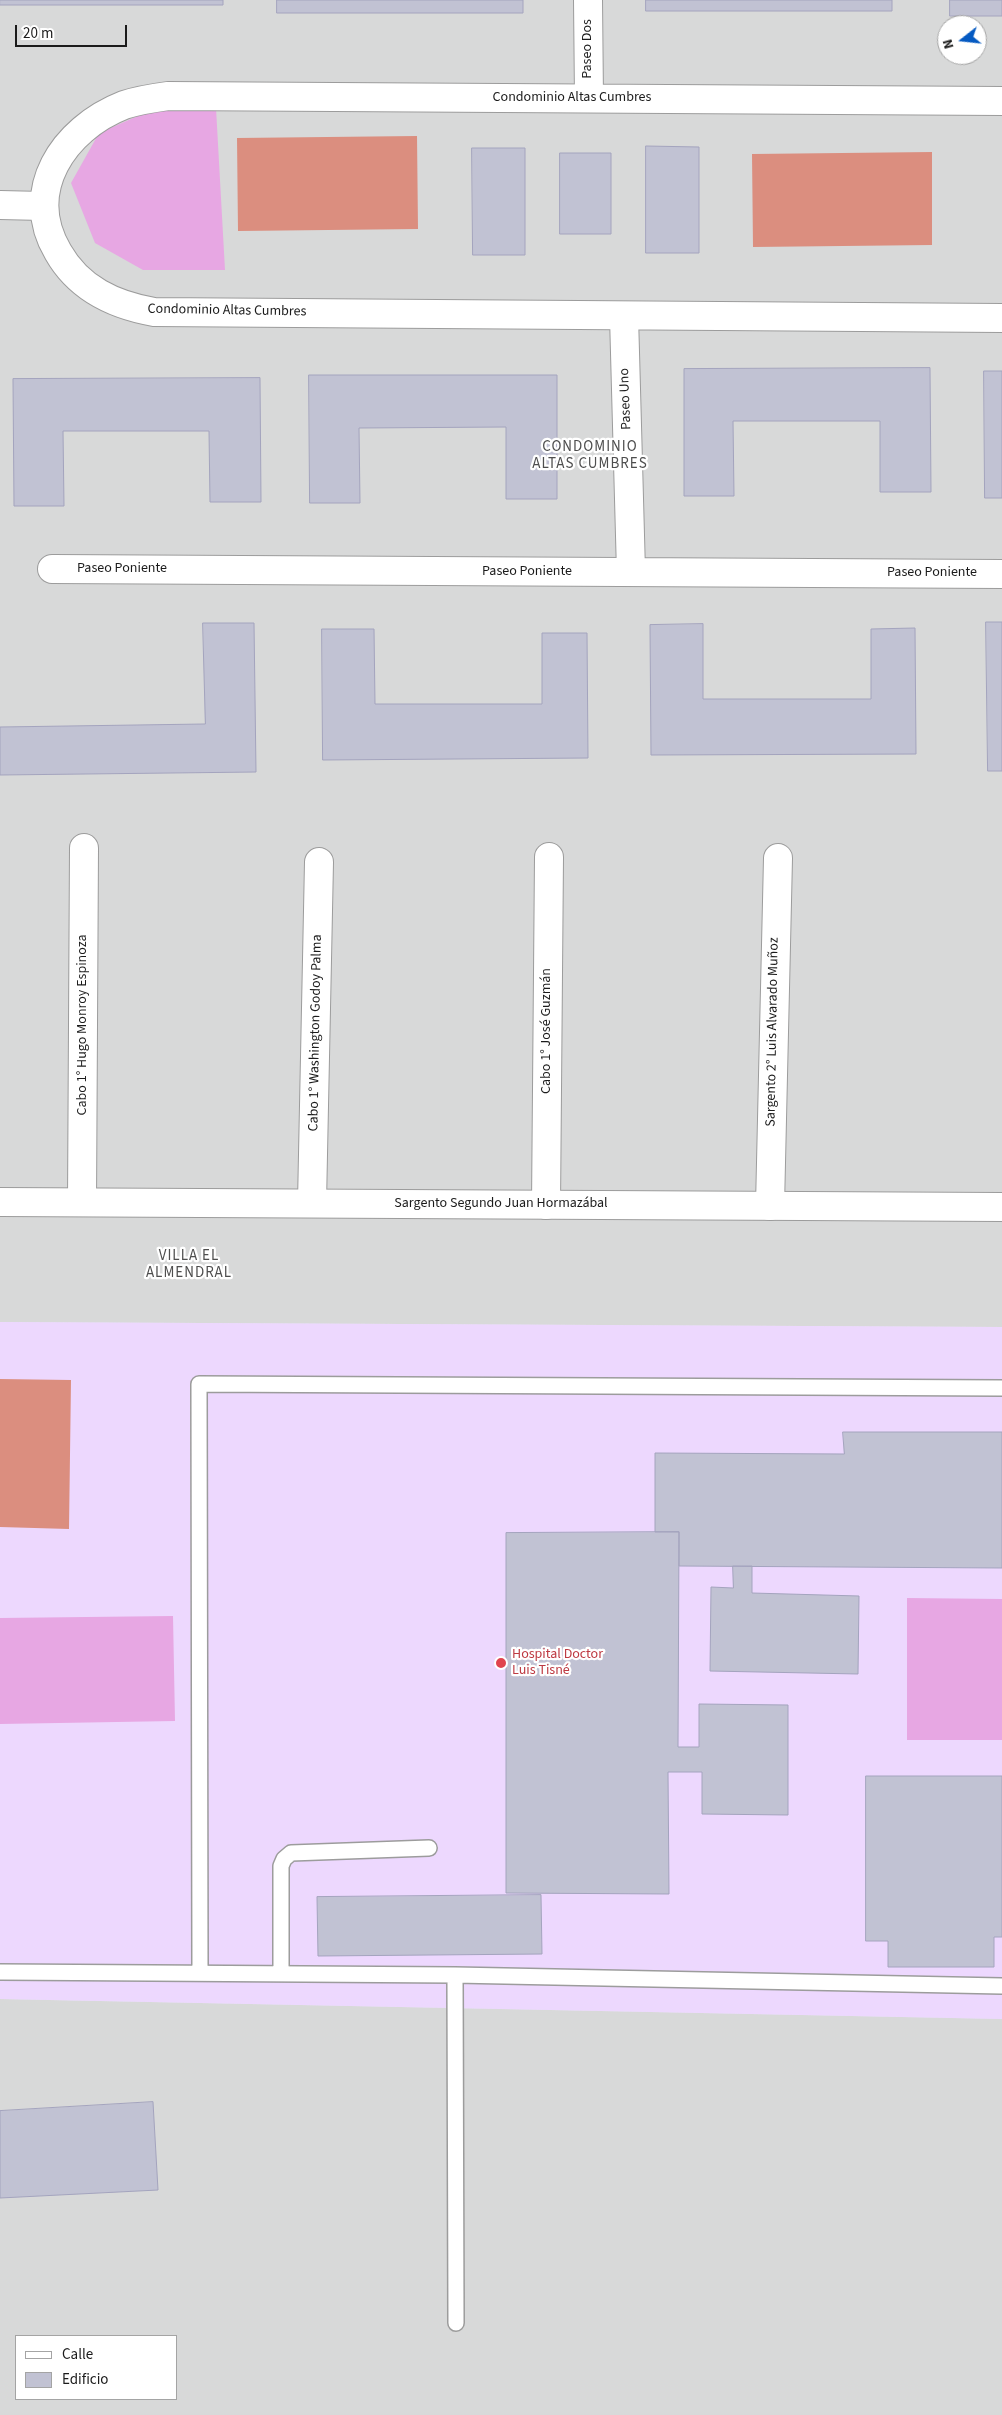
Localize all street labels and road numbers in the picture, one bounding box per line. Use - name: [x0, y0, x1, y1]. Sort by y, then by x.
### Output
- street label: Paseo Dos: [580, 19, 596, 79]
- street label: Condominio Altas Cumbres: [493, 90, 651, 106]
- street label: Condominio Altas Cumbres: [147, 301, 307, 321]
- street label: Paseo Uno: [617, 368, 635, 430]
- street label: Paseo Poniente: [77, 561, 167, 577]
- street label: Paseo Poniente: [482, 564, 572, 580]
- street label: Paseo Poniente: [887, 565, 977, 581]
- street label: Cabo 1° Washington Godoy Palma: [306, 934, 326, 1132]
- street label: Cabo 1° Hugo Monroy Espinoza: [75, 935, 91, 1115]
- street label: Sargento 2° Luis Alvarado Muñoz: [763, 937, 783, 1127]
- street label: Cabo 1° José Guzmán: [539, 968, 555, 1094]
- street label: Sargento Segundo Juan Hormazábal: [394, 1196, 608, 1212]

